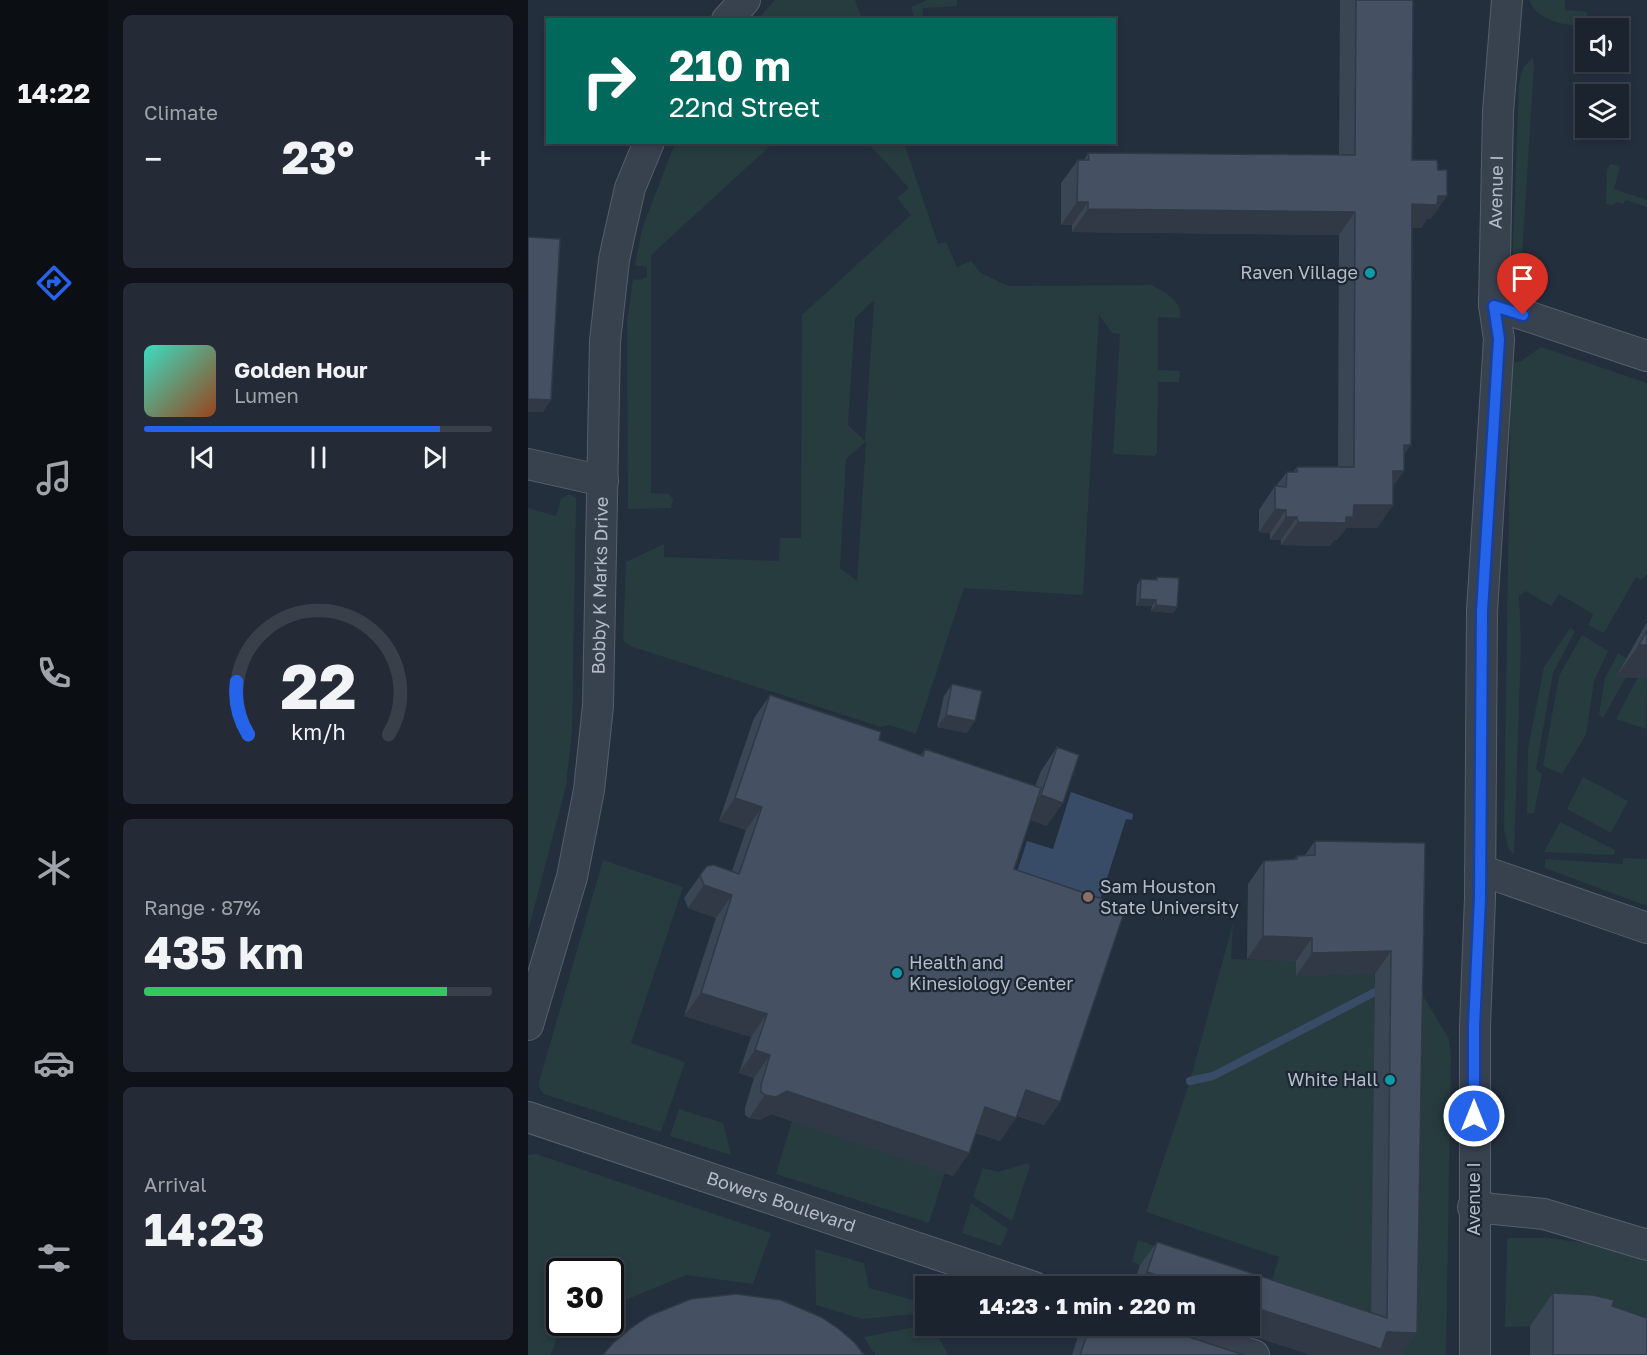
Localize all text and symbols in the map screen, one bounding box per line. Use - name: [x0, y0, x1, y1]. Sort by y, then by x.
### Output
- map controls: [1575, 18, 1629, 138]
- button: sound: [1575, 18, 1629, 72]
- text: 210 m: [669, 40, 791, 90]
- icon: right: [570, 42, 648, 120]
- text: 14:22: [18, 77, 90, 109]
- button: layers: [1575, 84, 1629, 138]
- text: 22nd Street: [669, 91, 820, 123]
- text: Climate: [144, 100, 218, 124]
- text: 23°: [282, 130, 354, 184]
- text: −: [144, 139, 162, 178]
- text: +: [474, 139, 492, 178]
- street label: Avenue I: [1484, 155, 1507, 229]
- pin: [1497, 253, 1548, 315]
- place label: Raven Village: [1240, 261, 1358, 283]
- icon: directions: [33, 262, 75, 304]
- icon: arrive: [1506, 262, 1539, 295]
- marker: Raven Village: [1363, 266, 1377, 280]
- text: Golden Hour: [234, 356, 368, 383]
- text: Lumen: [234, 383, 299, 407]
- icon: previous: [186, 441, 219, 474]
- icon: pause: [302, 441, 335, 474]
- icon: next: [418, 441, 451, 474]
- icon: music: [33, 457, 75, 499]
- street label: Bobby K Marks Drive: [587, 496, 612, 675]
- text: 22: [280, 648, 356, 723]
- icon: phone: [33, 652, 75, 694]
- text: km/h: [291, 719, 345, 745]
- icon: climate: [33, 847, 75, 889]
- place label: Sam Houston State University: [1100, 875, 1239, 918]
- marker: Sam Houston State University: [1081, 890, 1095, 904]
- text: Range · 87%: [144, 895, 261, 919]
- text: 435 km: [144, 925, 304, 979]
- place label: Health and Kinesiology Center: [909, 951, 1073, 994]
- marker: Health and Kinesiology Center: [890, 966, 904, 980]
- icon: car: [33, 1042, 75, 1084]
- place label: White Hall: [1287, 1068, 1378, 1090]
- marker: White Hall: [1383, 1073, 1397, 1087]
- position arrow: [1442, 1084, 1506, 1148]
- street label: Avenue I: [1462, 1162, 1484, 1236]
- street label: Bowers Boulevard: [704, 1166, 859, 1236]
- text: Arrival: [144, 1172, 207, 1196]
- text: 14:23: [144, 1202, 265, 1256]
- icon: filters: [33, 1237, 75, 1279]
- speed limit sign: 30: [546, 1258, 624, 1336]
- text: 14:23 · 1 min · 220 m: [979, 1292, 1196, 1319]

